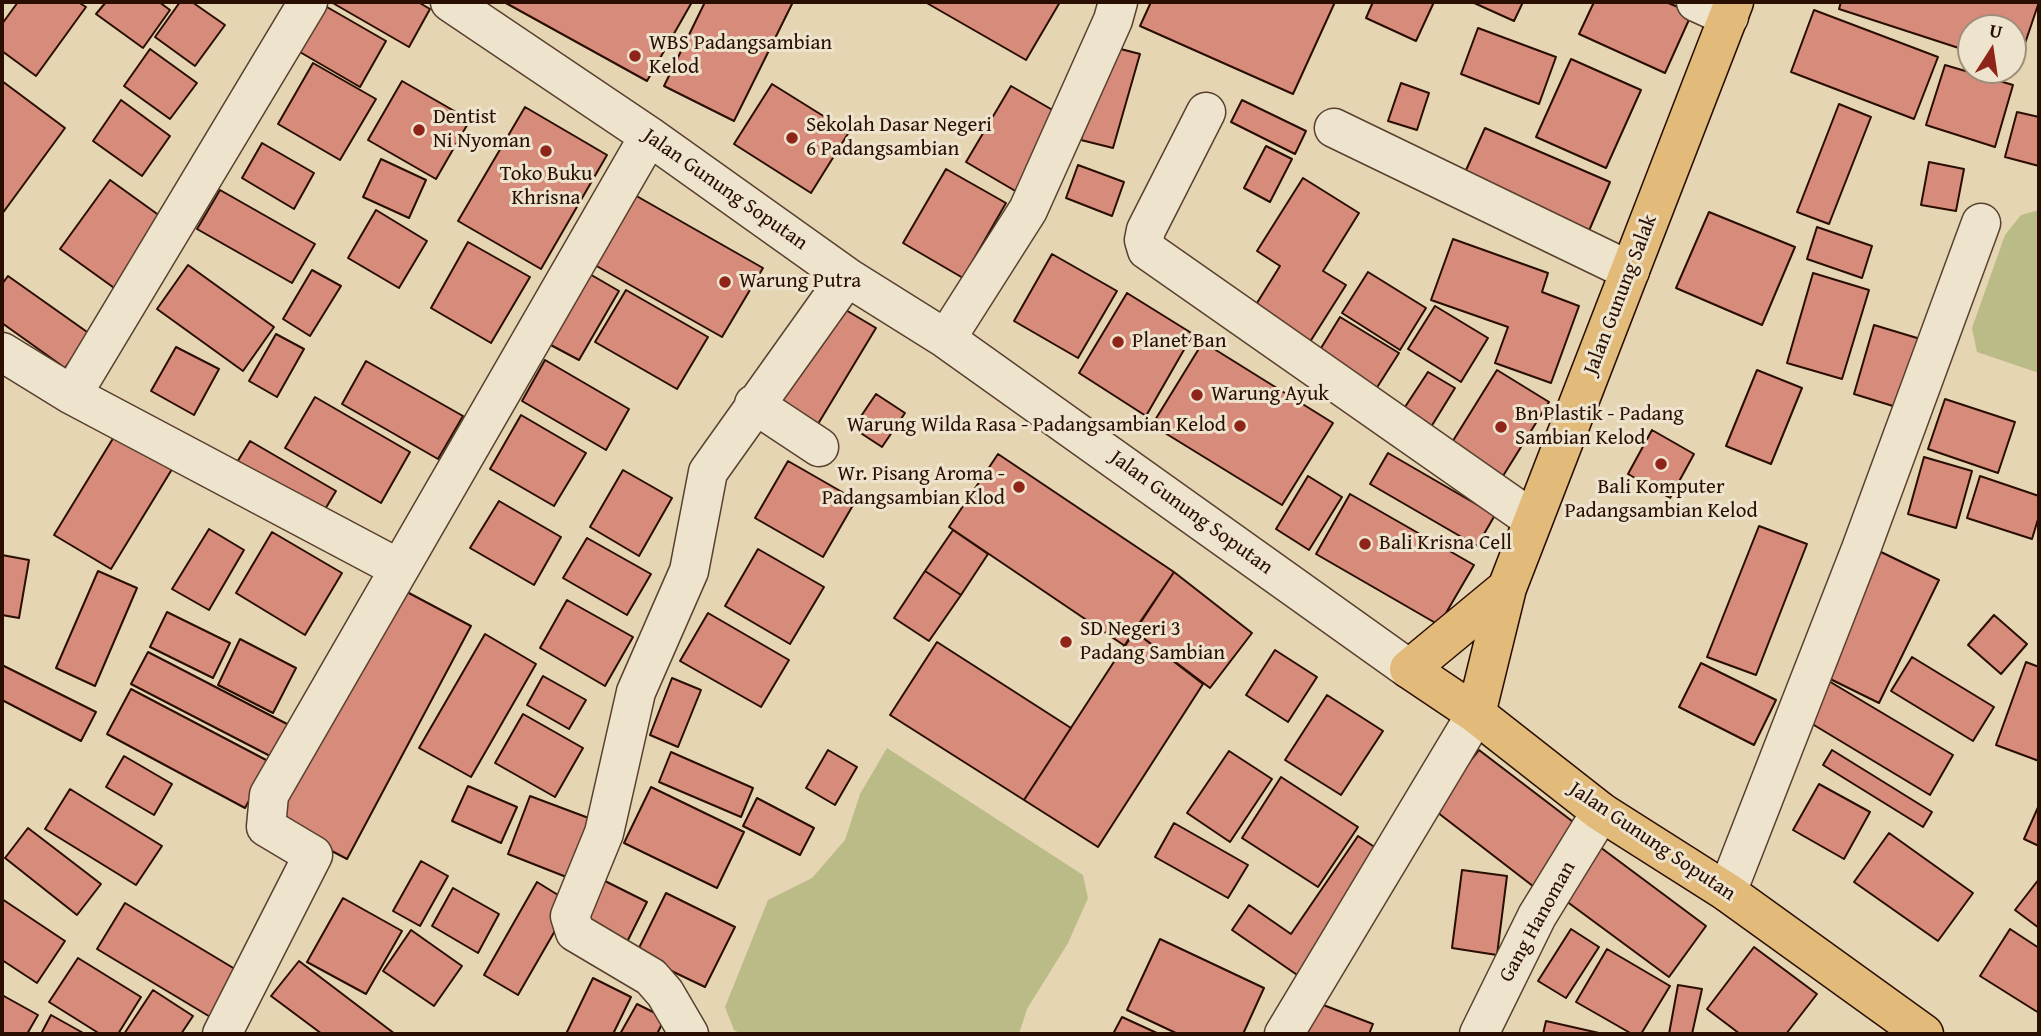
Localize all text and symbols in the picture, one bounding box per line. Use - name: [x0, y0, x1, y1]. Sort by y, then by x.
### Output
- north arrow: [1957, 14, 2027, 84]
- text: U: [1987, 15, 2005, 45]
- place label: WBS Padangsambian Kelod: [649, 31, 832, 81]
- marker: WBS Padangsambian Kelod: [627, 48, 643, 64]
- place label: Dentist Ni Nyoman: [433, 105, 531, 155]
- place label: Sekolah Dasar Negeri 6 Padangsambian: [806, 113, 992, 163]
- marker: Dentist Ni Nyoman: [411, 122, 427, 138]
- street label: Jalan Gunung Soputan: [638, 124, 812, 256]
- marker: Sekolah Dasar Negeri 6 Padangsambian: [784, 130, 800, 146]
- marker: Toko Buku Khrisna: [538, 143, 554, 159]
- place label: Toko Buku Khrisna: [500, 162, 592, 212]
- street label: Jalan Gunung Salak: [1579, 212, 1663, 378]
- place label: Warung Putra: [739, 269, 861, 295]
- marker: Warung Putra: [717, 274, 733, 290]
- place label: Planet Ban: [1132, 329, 1226, 355]
- marker: Planet Ban: [1110, 334, 1126, 350]
- place label: Warung Ayuk: [1211, 382, 1329, 408]
- marker: Warung Ayuk: [1189, 387, 1205, 403]
- place label: Bn Plastik - Padang Sambian Kelod: [1515, 402, 1684, 452]
- place label: Warung Wilda Rasa - Padangsambian Kelod: [847, 413, 1226, 439]
- marker: Warung Wilda Rasa - Padangsambian Kelod: [1232, 418, 1248, 434]
- marker: Bn Plastik - Padang Sambian Kelod: [1493, 419, 1509, 435]
- street label: Jalan Gunung Soputan: [1105, 445, 1277, 581]
- marker: Bali Komputer Padangsambian Kelod: [1653, 456, 1669, 472]
- place label: Wr. Pisang Aroma - Padangsambian Klod: [822, 462, 1005, 512]
- place label: Bali Komputer Padangsambian Kelod: [1564, 475, 1758, 525]
- marker: Wr. Pisang Aroma - Padangsambian Klod: [1011, 479, 1027, 495]
- place label: Bali Krisna Cell: [1379, 531, 1512, 557]
- marker: Bali Krisna Cell: [1357, 536, 1373, 552]
- place label: SD Negeri 3 Padang Sambian: [1080, 617, 1225, 667]
- marker: SD Negeri 3 Padang Sambian: [1058, 634, 1074, 650]
- street label: Jalan Gunung Soputan: [1564, 777, 1740, 907]
- street label: Gang Hanoman: [1494, 857, 1582, 987]

